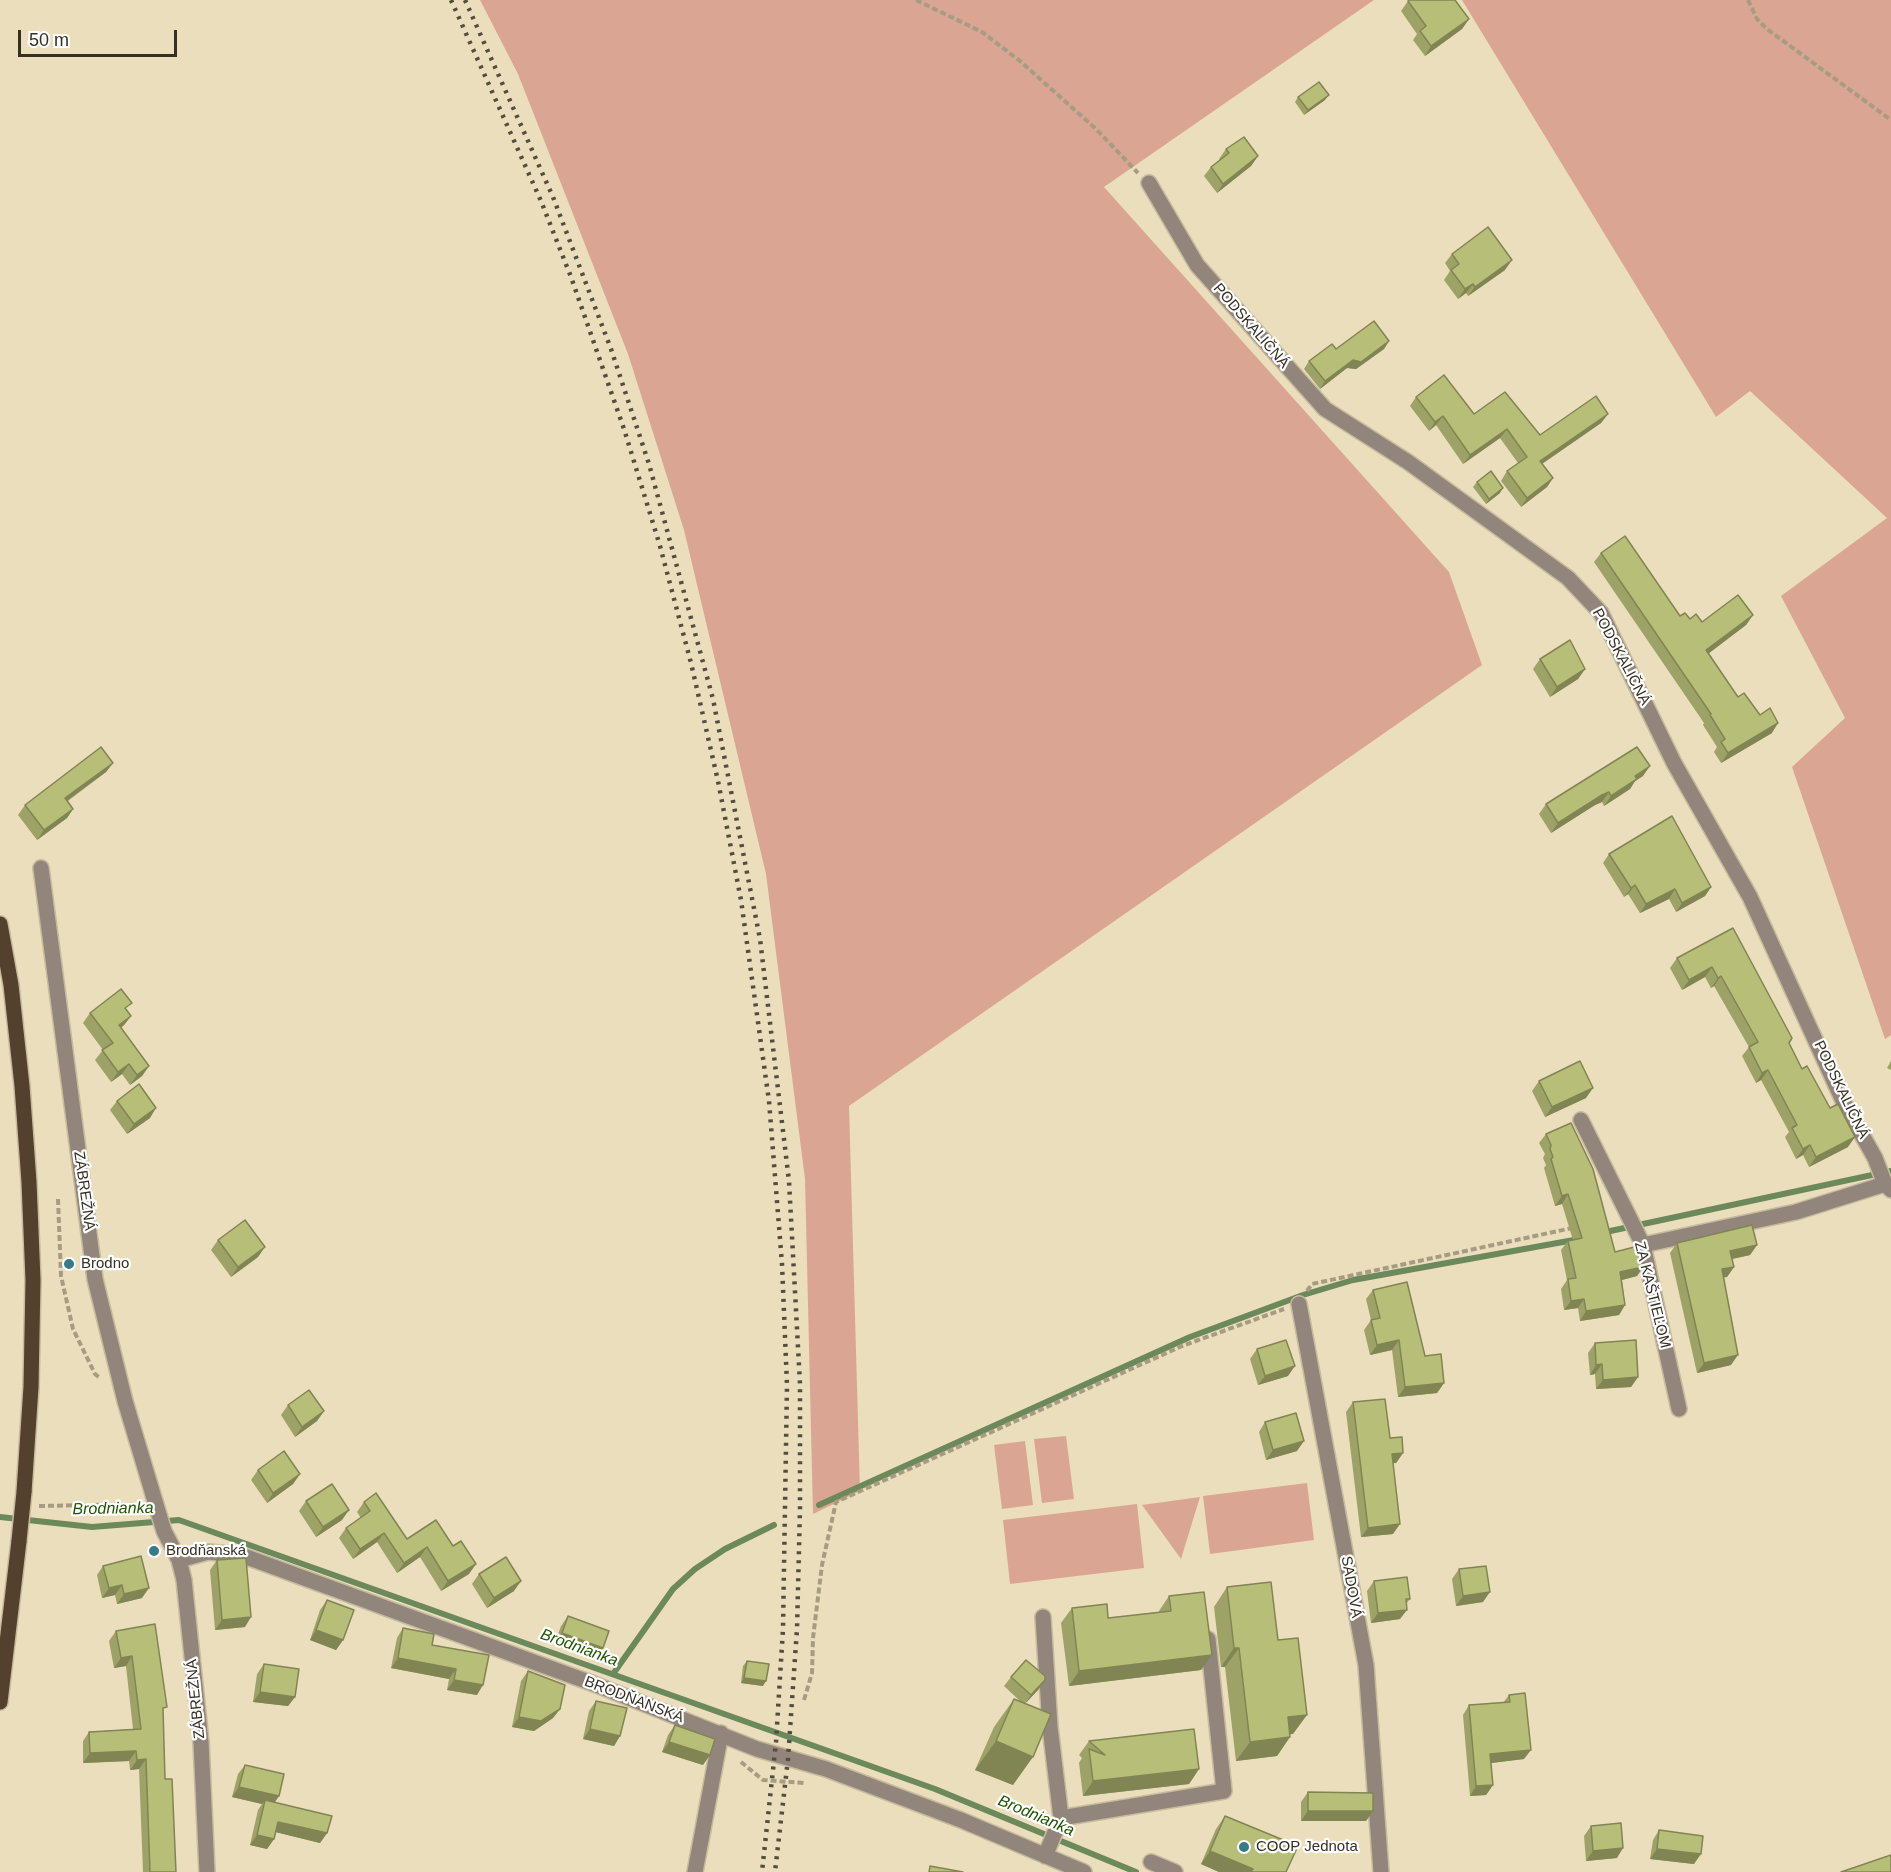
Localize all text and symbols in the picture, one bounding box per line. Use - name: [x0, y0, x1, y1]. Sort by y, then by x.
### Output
- scale bar: [21, 18, 180, 56]
- text: 50 m: [29, 30, 69, 50]
- street label: PODSKALIČNÁ: [1209, 280, 1293, 372]
- street label: PODSKALIČNÁ: [1588, 606, 1654, 708]
- street label: PODSKALIČNÁ: [1810, 1038, 1872, 1142]
- street label: ZÁBREŽNÁ: [70, 1150, 98, 1232]
- street label: ZA KAŠTIEĽOM: [1630, 1240, 1674, 1350]
- place label: Brodno: [81, 1255, 129, 1273]
- marker: Brodno: [62, 1257, 76, 1271]
- water label: Brodnianka: [72, 1499, 154, 1519]
- place label: Brodňanská: [166, 1542, 246, 1560]
- marker: Brodňanská: [147, 1544, 161, 1558]
- street label: SADOVÁ: [1337, 1555, 1365, 1619]
- water label: Brodnianka: [538, 1625, 620, 1671]
- street label: ZÁBREŽNÁ: [183, 1658, 209, 1740]
- street label: BRODŇANSKÁ: [582, 1673, 686, 1727]
- water label: Brodnianka: [995, 1791, 1077, 1841]
- place label: COOP Jednota: [1256, 1838, 1358, 1856]
- marker: COOP Jednota: [1237, 1840, 1251, 1854]

